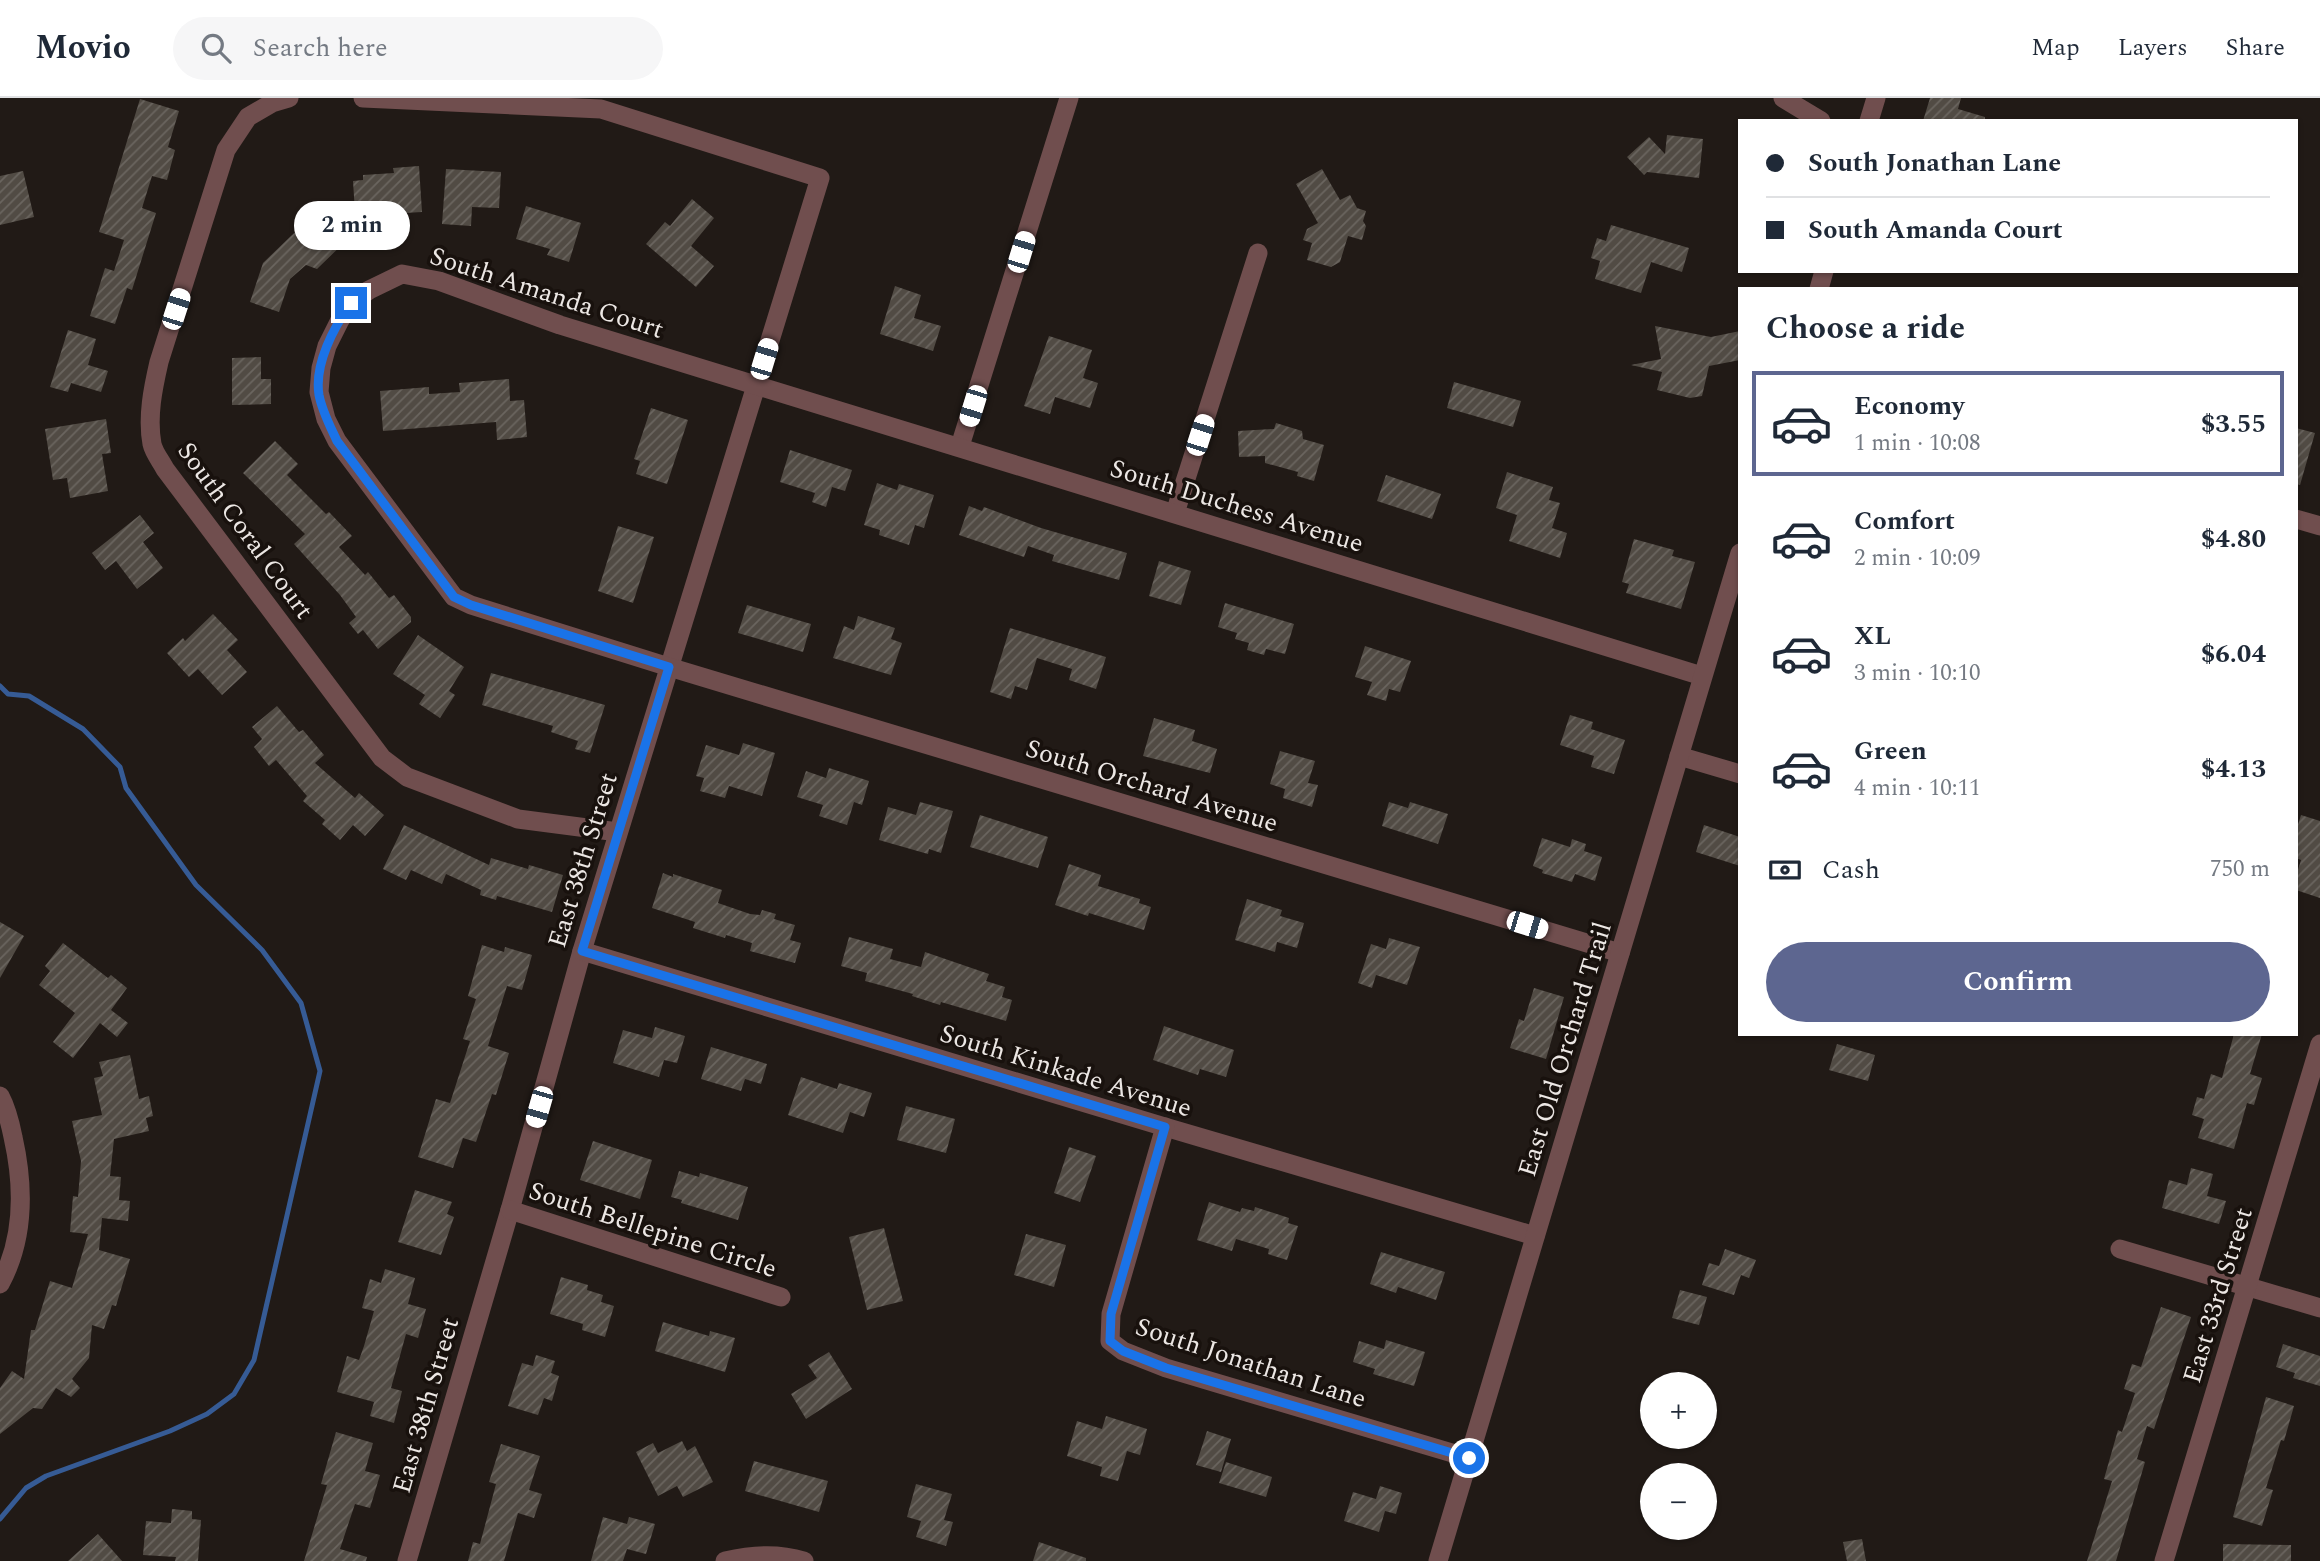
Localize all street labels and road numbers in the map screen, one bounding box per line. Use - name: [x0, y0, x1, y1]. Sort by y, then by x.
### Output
- street label: South Amanda Court: [424, 236, 669, 350]
- street label: South Coral Court: [167, 433, 323, 628]
- street label: South Duchess Avenue: [1105, 448, 1368, 564]
- street label: South Orchard Avenue: [1020, 728, 1283, 843]
- street label: East 38th Street: [537, 768, 629, 953]
- street label: East Old Orchard Trail: [1507, 917, 1623, 1182]
- street label: South Kinkade Avenue: [935, 1014, 1197, 1128]
- street label: South Bellepine Circle: [523, 1171, 782, 1289]
- street label: East 33rd Street: [2172, 1202, 2264, 1388]
- street label: South Jonathan Lane: [1130, 1307, 1371, 1419]
- street label: East 38th Street: [382, 1313, 470, 1498]

